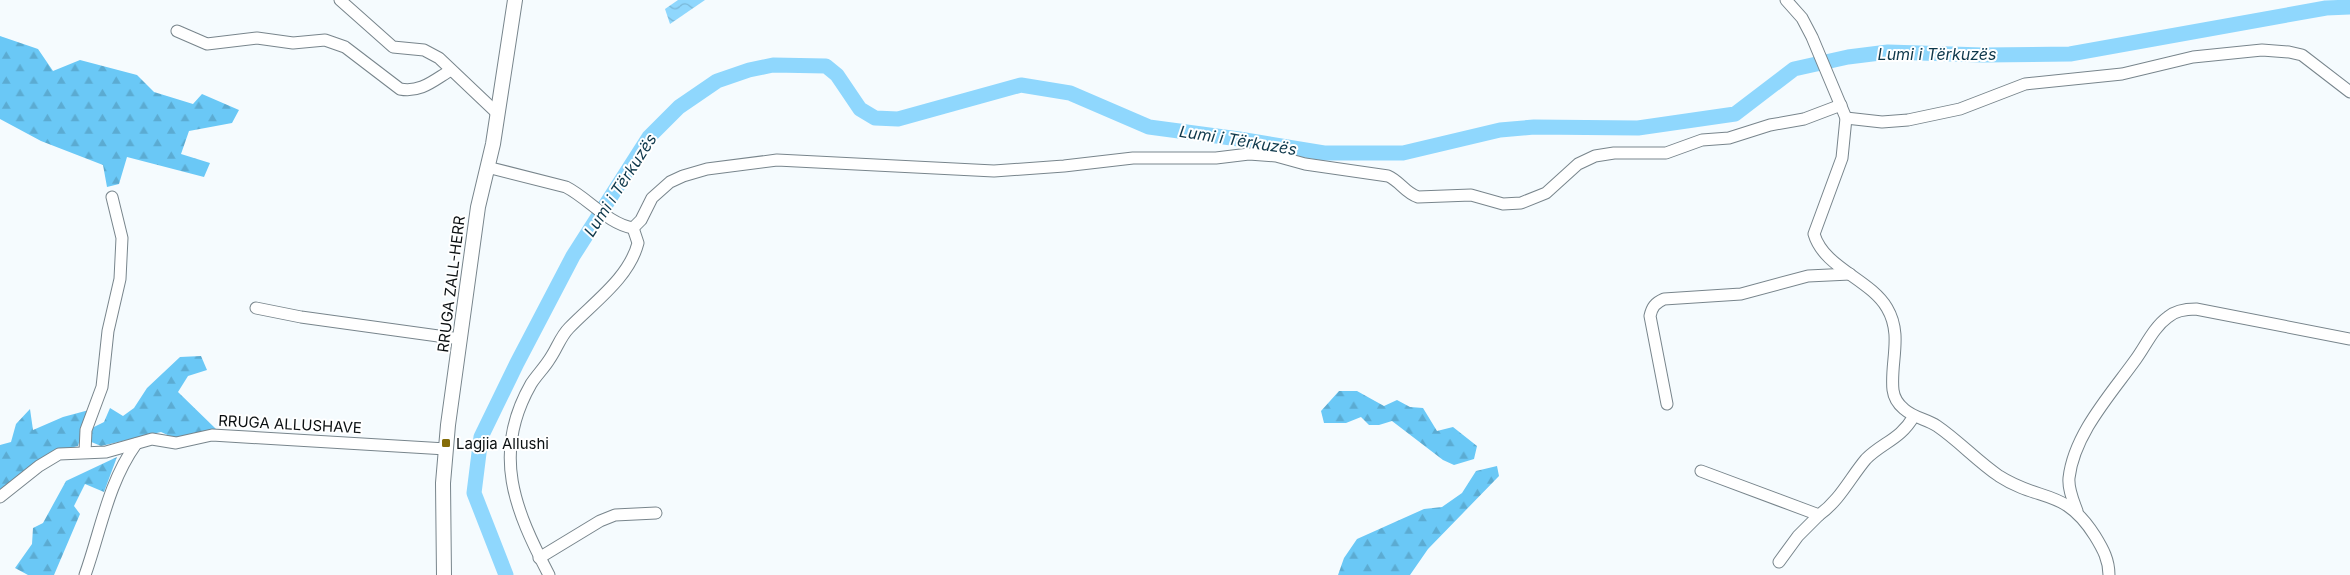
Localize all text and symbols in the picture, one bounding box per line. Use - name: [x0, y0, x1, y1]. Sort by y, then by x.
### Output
- water label: Lumi i Tërkuzës: [1878, 44, 1996, 64]
- water label: Lumi i Tërkuzës: [1178, 121, 1298, 159]
- water label: Lumi i Tërkuzës: [579, 130, 661, 240]
- street label: RRUGA ZALL-HERR: [433, 214, 469, 354]
- street label: RRUGA ALLUSHAVE: [218, 411, 362, 437]
- place label: Lagjia Allushi: [456, 434, 549, 453]
- marker: Lagjia Allushi: [440, 437, 452, 449]

